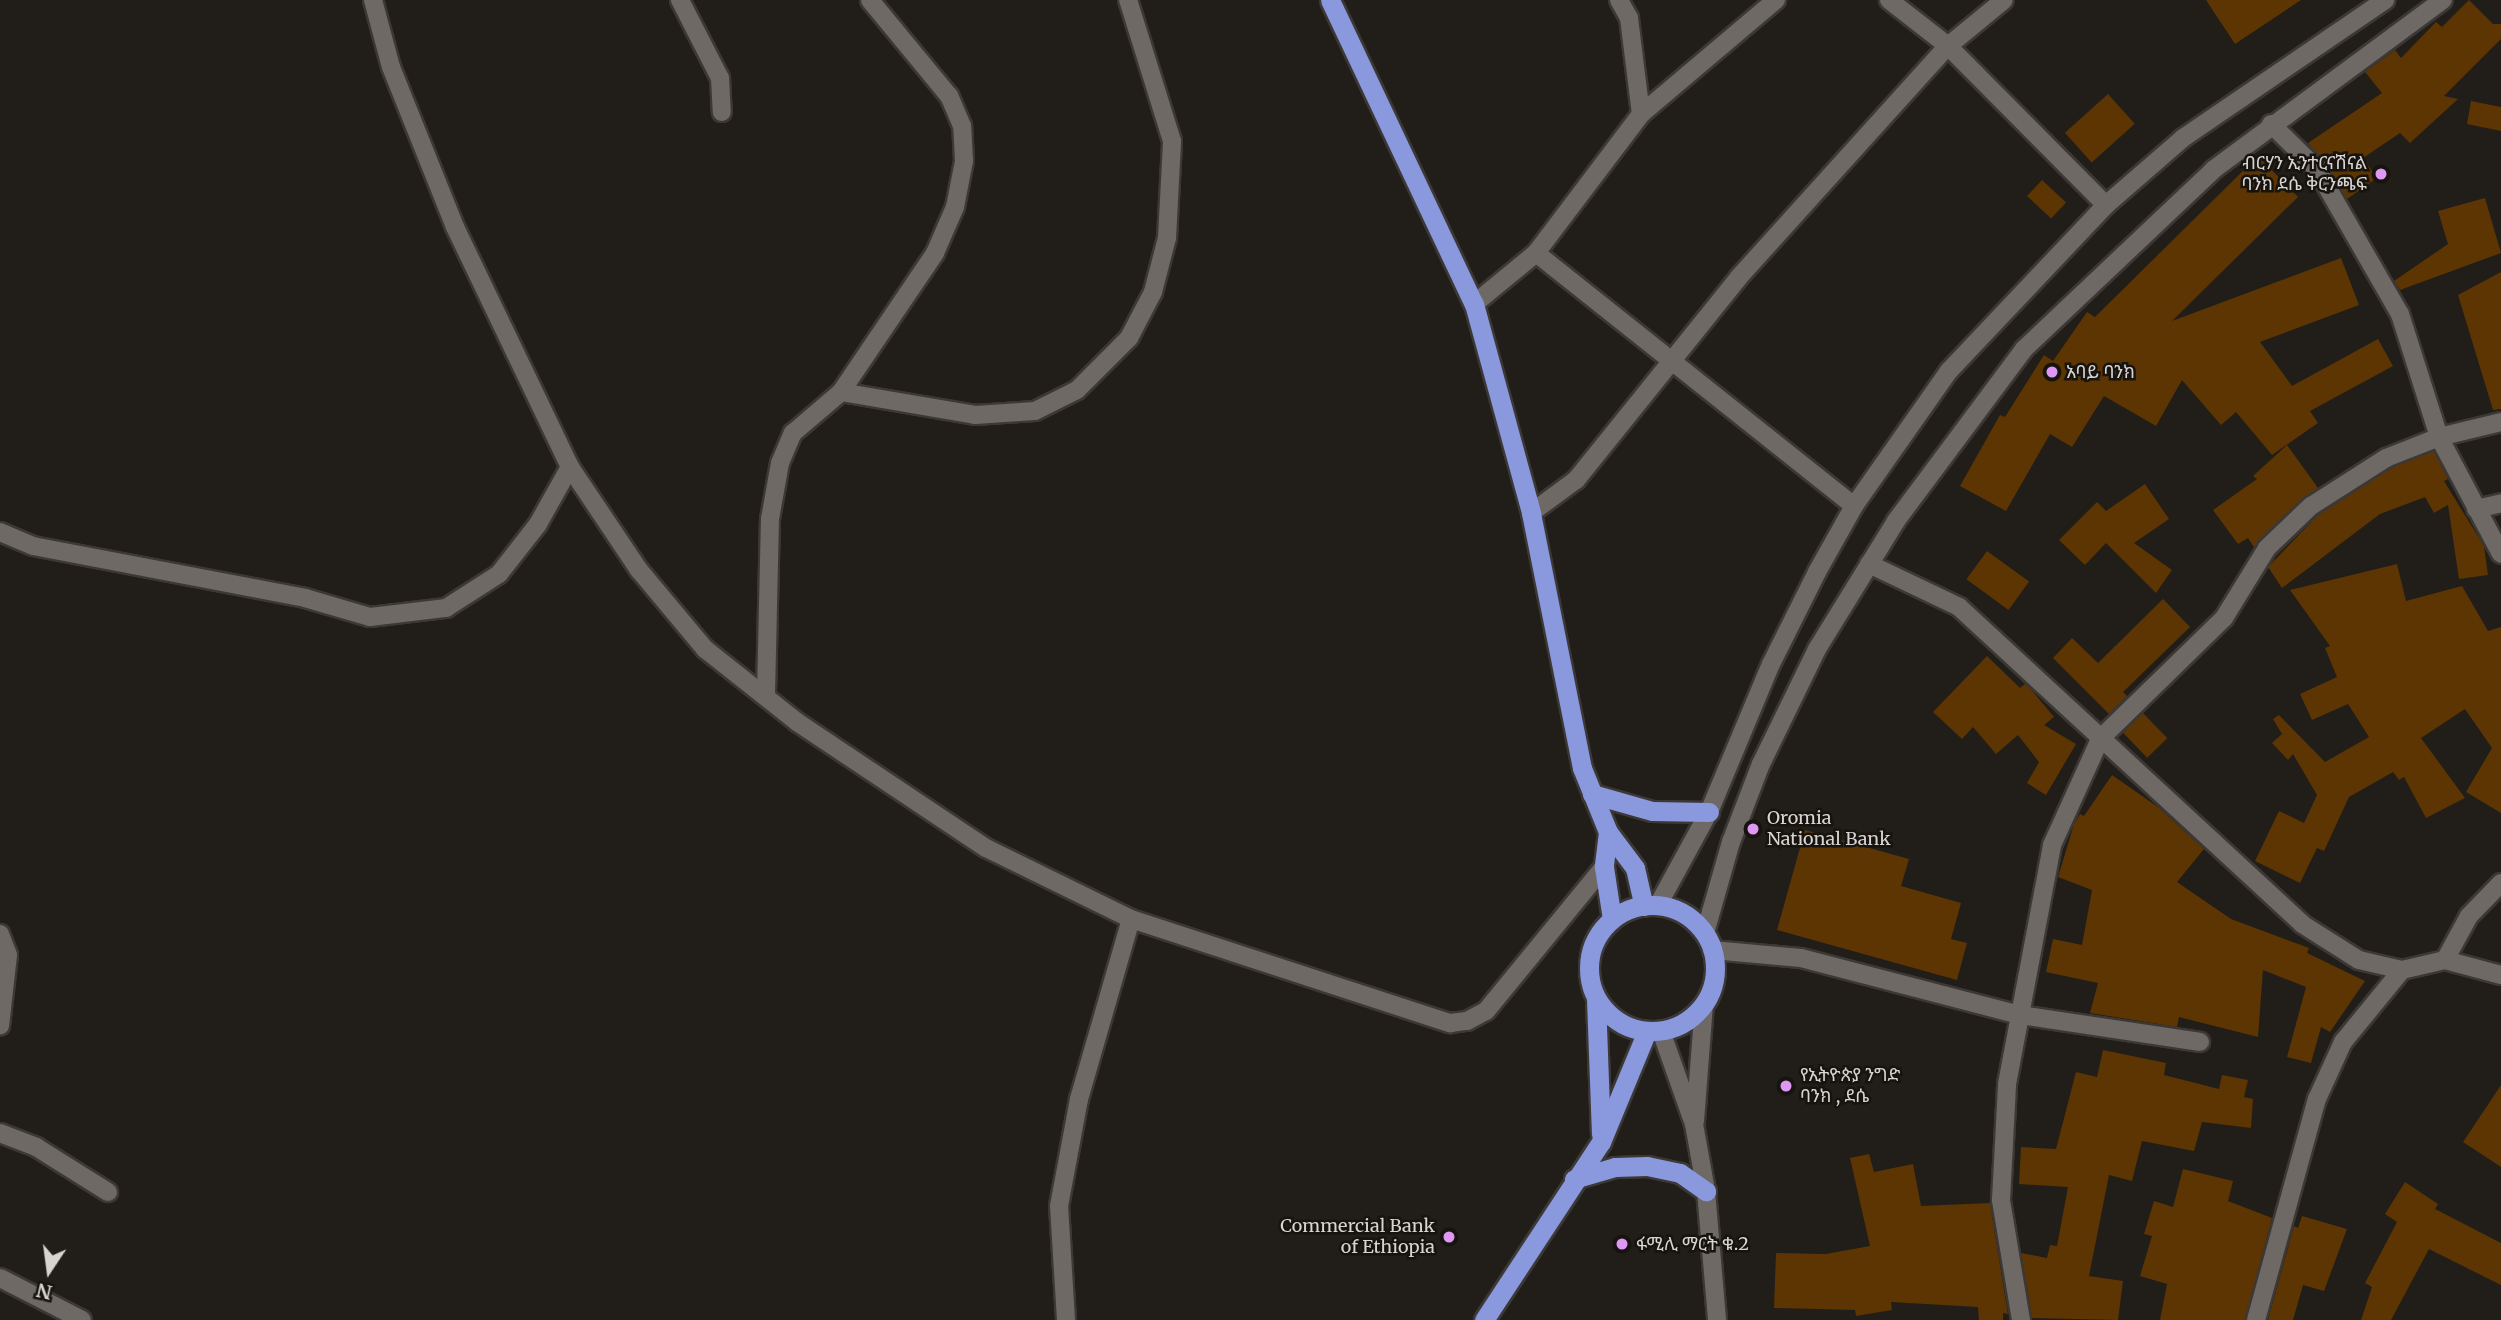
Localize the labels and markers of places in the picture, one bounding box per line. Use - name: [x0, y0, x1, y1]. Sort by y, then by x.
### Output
- place label: ብርሃን ኢንተርናሽናል ባንክ ደሴ ቅርንጫፍ: [2242, 153, 2367, 196]
- marker: ብርሃን ኢንተርናሽናል ባንክ ደሴ ቅርንጫፍ: [2373, 166, 2389, 182]
- place label: አባይ ባንክ: [2066, 361, 2135, 383]
- marker: አባይ ባንክ: [2044, 364, 2060, 380]
- place label: Oromia National Bank: [1767, 808, 1891, 850]
- marker: Oromia National Bank: [1745, 821, 1761, 837]
- place label: የኢትዮጵያ ንግድ ባንክ , ደሴ: [1800, 1065, 1900, 1108]
- marker: የኢትዮጵያ ንግድ ባንክ , ደሴ: [1778, 1078, 1794, 1094]
- place label: Commercial Bank of Ethiopia: [1280, 1216, 1435, 1258]
- marker: Commercial Bank of Ethiopia: [1441, 1229, 1457, 1245]
- place label: ፋሚሊ ማርት ቁ.2: [1636, 1233, 1749, 1255]
- marker: ፋሚሊ ማርት ቁ.2: [1614, 1236, 1630, 1252]

